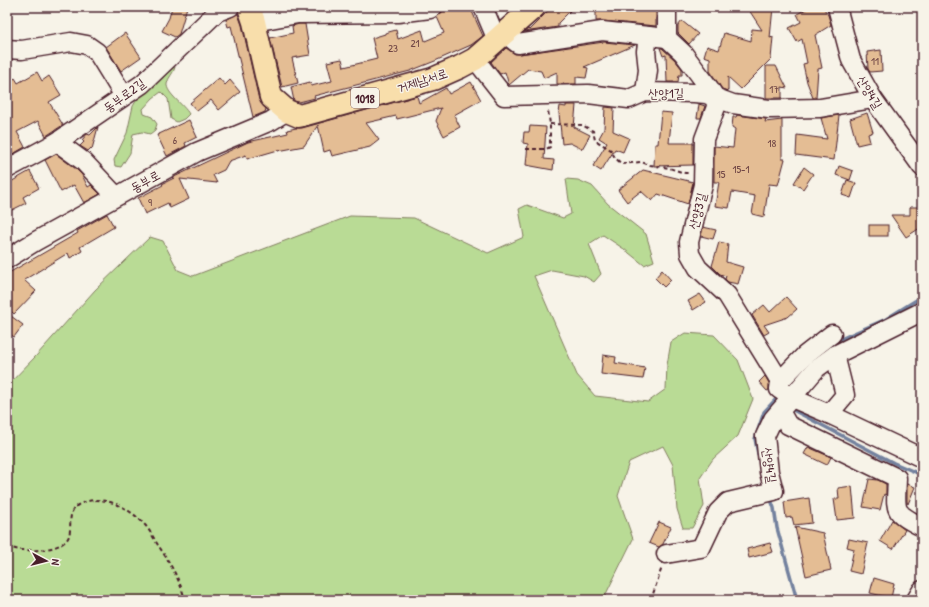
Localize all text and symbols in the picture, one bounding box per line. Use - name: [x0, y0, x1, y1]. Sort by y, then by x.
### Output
- house number: 21: [410, 36, 420, 50]
- house number: 23: [388, 41, 398, 55]
- house number: 11: [871, 54, 879, 68]
- street label: 거제남서로: [394, 63, 450, 97]
- street label: 산양4길: [853, 72, 887, 112]
- street label: 동부로2길: [99, 74, 149, 116]
- house number: 17: [769, 82, 779, 96]
- street label: 산양1길: [648, 84, 684, 102]
- road number: 1018: [351, 88, 379, 108]
- house number: 6: [173, 133, 178, 147]
- house number: 18: [768, 136, 777, 150]
- house number: 15-1: [732, 162, 750, 176]
- street label: 동부로: [127, 166, 163, 196]
- house number: 15: [717, 167, 726, 181]
- street label: 산양3길: [684, 191, 710, 231]
- house number: 9: [148, 195, 152, 209]
- street label: 산양4길: [758, 446, 782, 484]
- north arrow: [26, 541, 66, 581]
- text: N: [49, 558, 63, 566]

